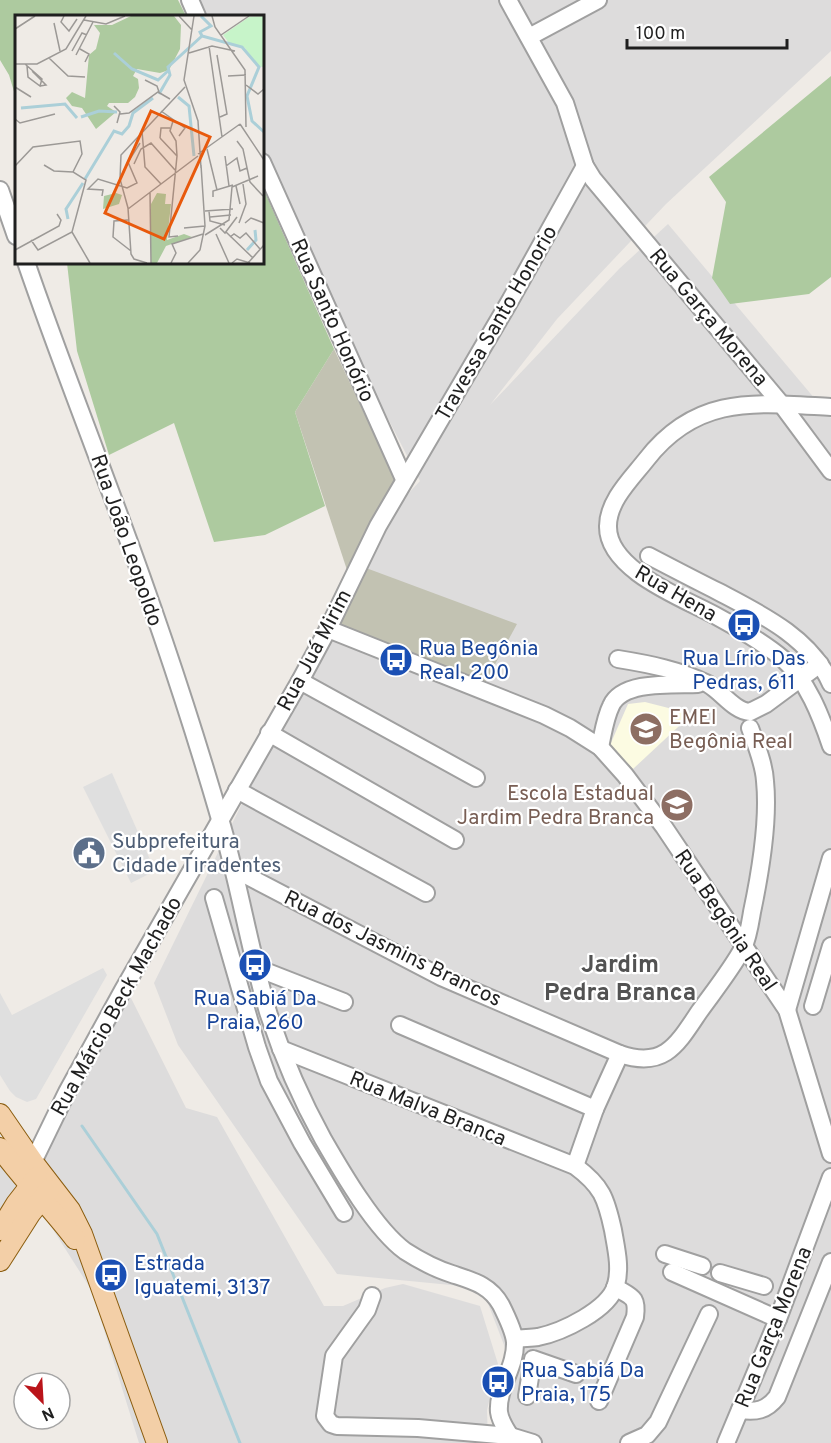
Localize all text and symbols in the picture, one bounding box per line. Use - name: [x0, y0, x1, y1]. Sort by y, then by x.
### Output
- scale bar: [627, 12, 788, 50]
- inset map: [15, 15, 264, 264]
- text: 100 m: [636, 23, 685, 46]
- street label: Travessa Santo Honorio: [430, 221, 564, 426]
- street label: Rua Santo Honório: [283, 234, 380, 407]
- street label: Rua Garça Morena: [642, 243, 773, 393]
- street label: Rua João Leopoldo: [83, 451, 168, 630]
- street label: Rua Hena: [629, 560, 721, 629]
- street label: Rua Juá Mirim: [272, 585, 359, 716]
- bus stop icon: Rua Lírio Das Pedras, 611: [726, 607, 762, 643]
- place label: Rua Begônia Real, 200: [419, 636, 538, 687]
- bus stop icon: Rua Begônia Real, 200: [378, 642, 414, 678]
- place label: Rua Lírio Das Pedras, 611: [682, 646, 806, 697]
- place label: EMEI Begônia Real: [669, 705, 793, 756]
- school or university icon: EMEI Begônia Real: [628, 711, 664, 747]
- place label: Escola Estadual Jardim Pedra Branca: [457, 781, 654, 832]
- school or university icon: Escola Estadual Jardim Pedra Branca: [659, 787, 695, 823]
- place label: Subprefeitura Cidade Tiradentes: [112, 829, 281, 880]
- public building icon: Subprefeitura Cidade Tiradentes: [71, 835, 107, 871]
- street label: Rua Begônia Real: [667, 845, 782, 997]
- street label: Rua dos Jasmins Brancos: [279, 885, 506, 1014]
- street label: Rua Márcio Beck Machado: [46, 892, 189, 1121]
- bus stop icon: Rua Sabiá Da Praia, 260: [237, 947, 273, 983]
- district label: Jardim Pedra Branca: [544, 951, 696, 1009]
- place label: Rua Sabiá Da Praia, 260: [193, 986, 317, 1037]
- street label: Rua Malva Branca: [345, 1066, 510, 1153]
- street label: Rua Garça Morena: [730, 1243, 819, 1412]
- place label: Estrada Iguatemi, 3137: [134, 1251, 270, 1302]
- bus stop icon: Estrada Iguatemi, 3137: [93, 1257, 129, 1293]
- place label: Rua Sabiá Da Praia, 175: [521, 1358, 644, 1409]
- bus stop icon: Rua Sabiá Da Praia, 175: [480, 1364, 516, 1400]
- north arrow: [12, 1371, 72, 1431]
- text: N: [38, 1401, 57, 1424]

